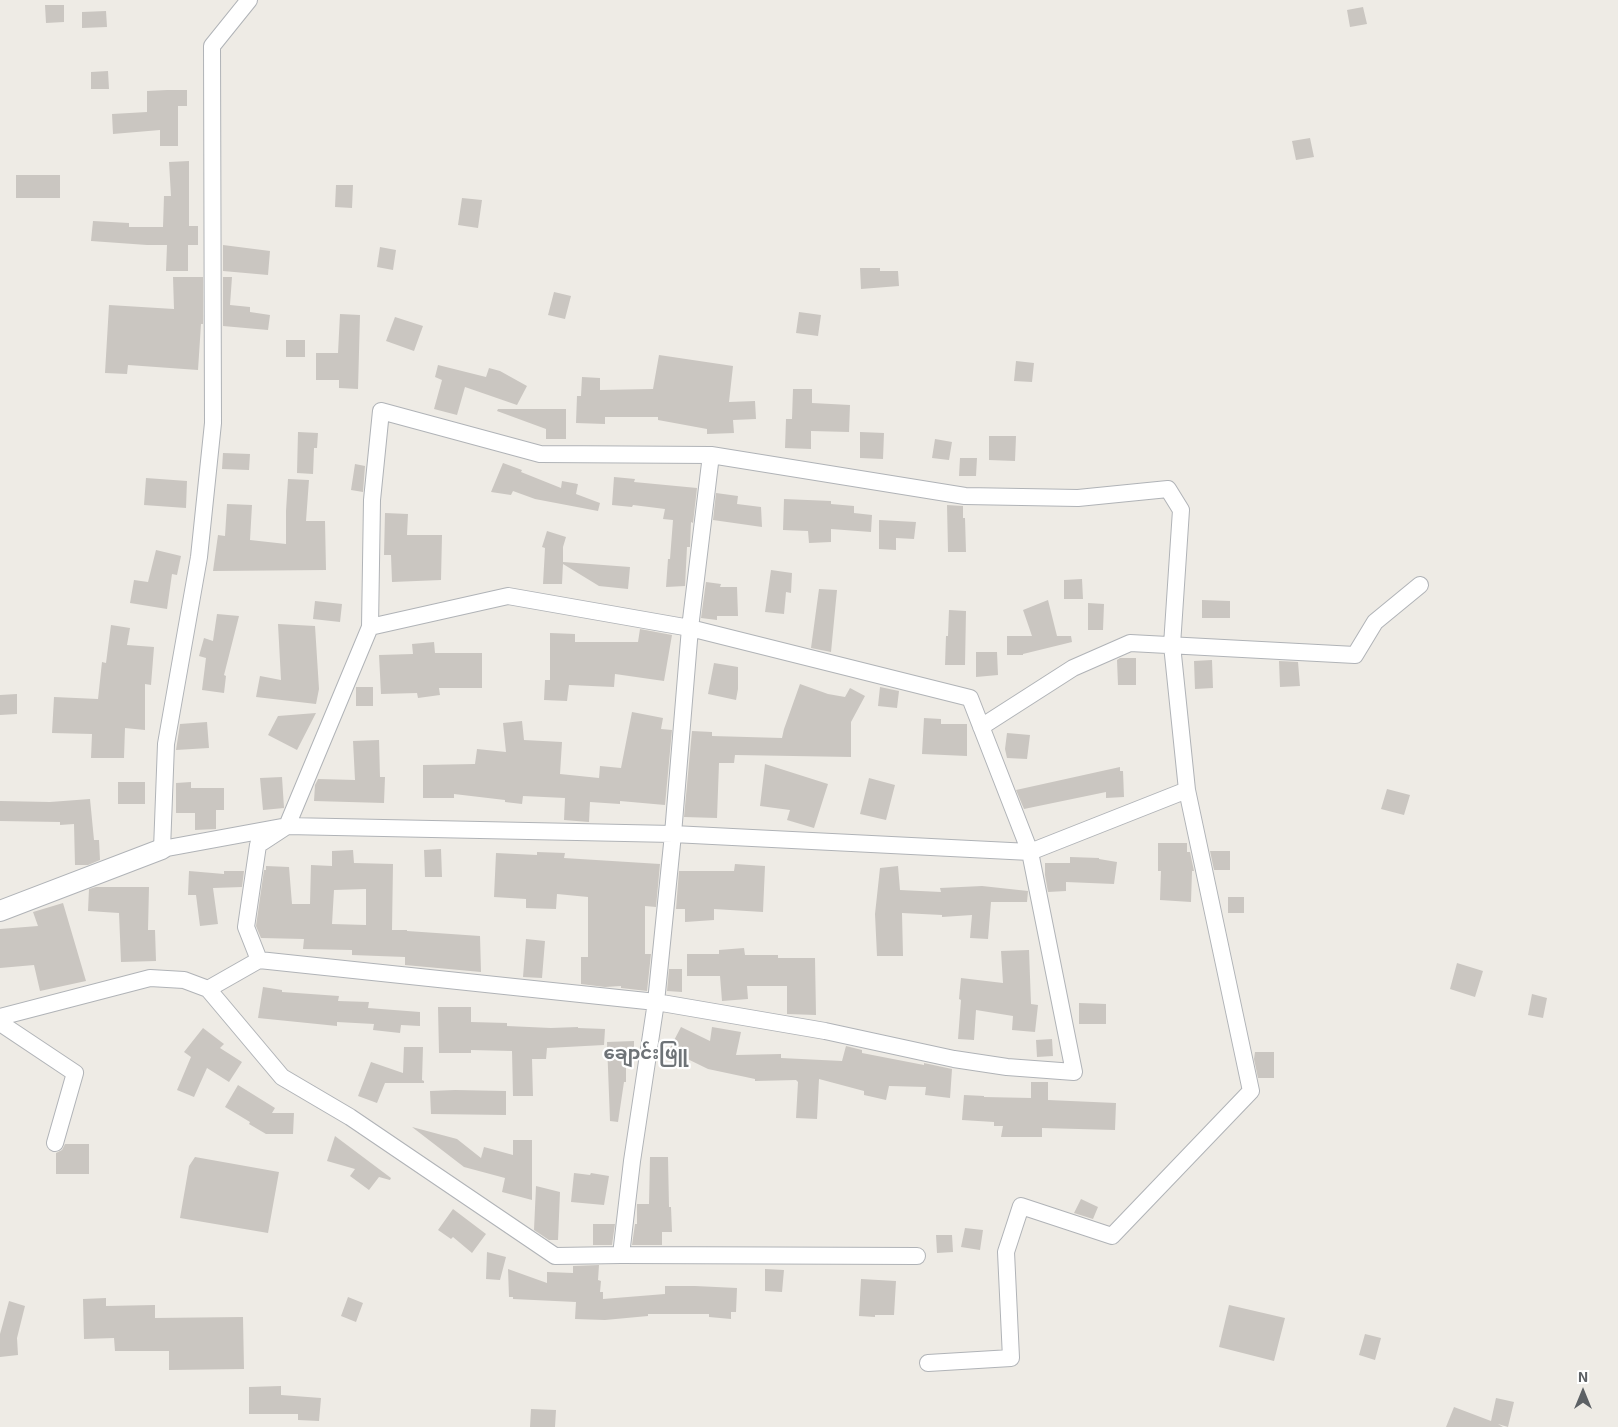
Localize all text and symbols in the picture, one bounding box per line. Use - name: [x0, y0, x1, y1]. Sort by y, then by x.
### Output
- district label: ချောင်းဖြူ: [603, 1042, 689, 1064]
- north arrow: [1558, 1367, 1608, 1417]
- text: N: [1578, 1368, 1588, 1385]

